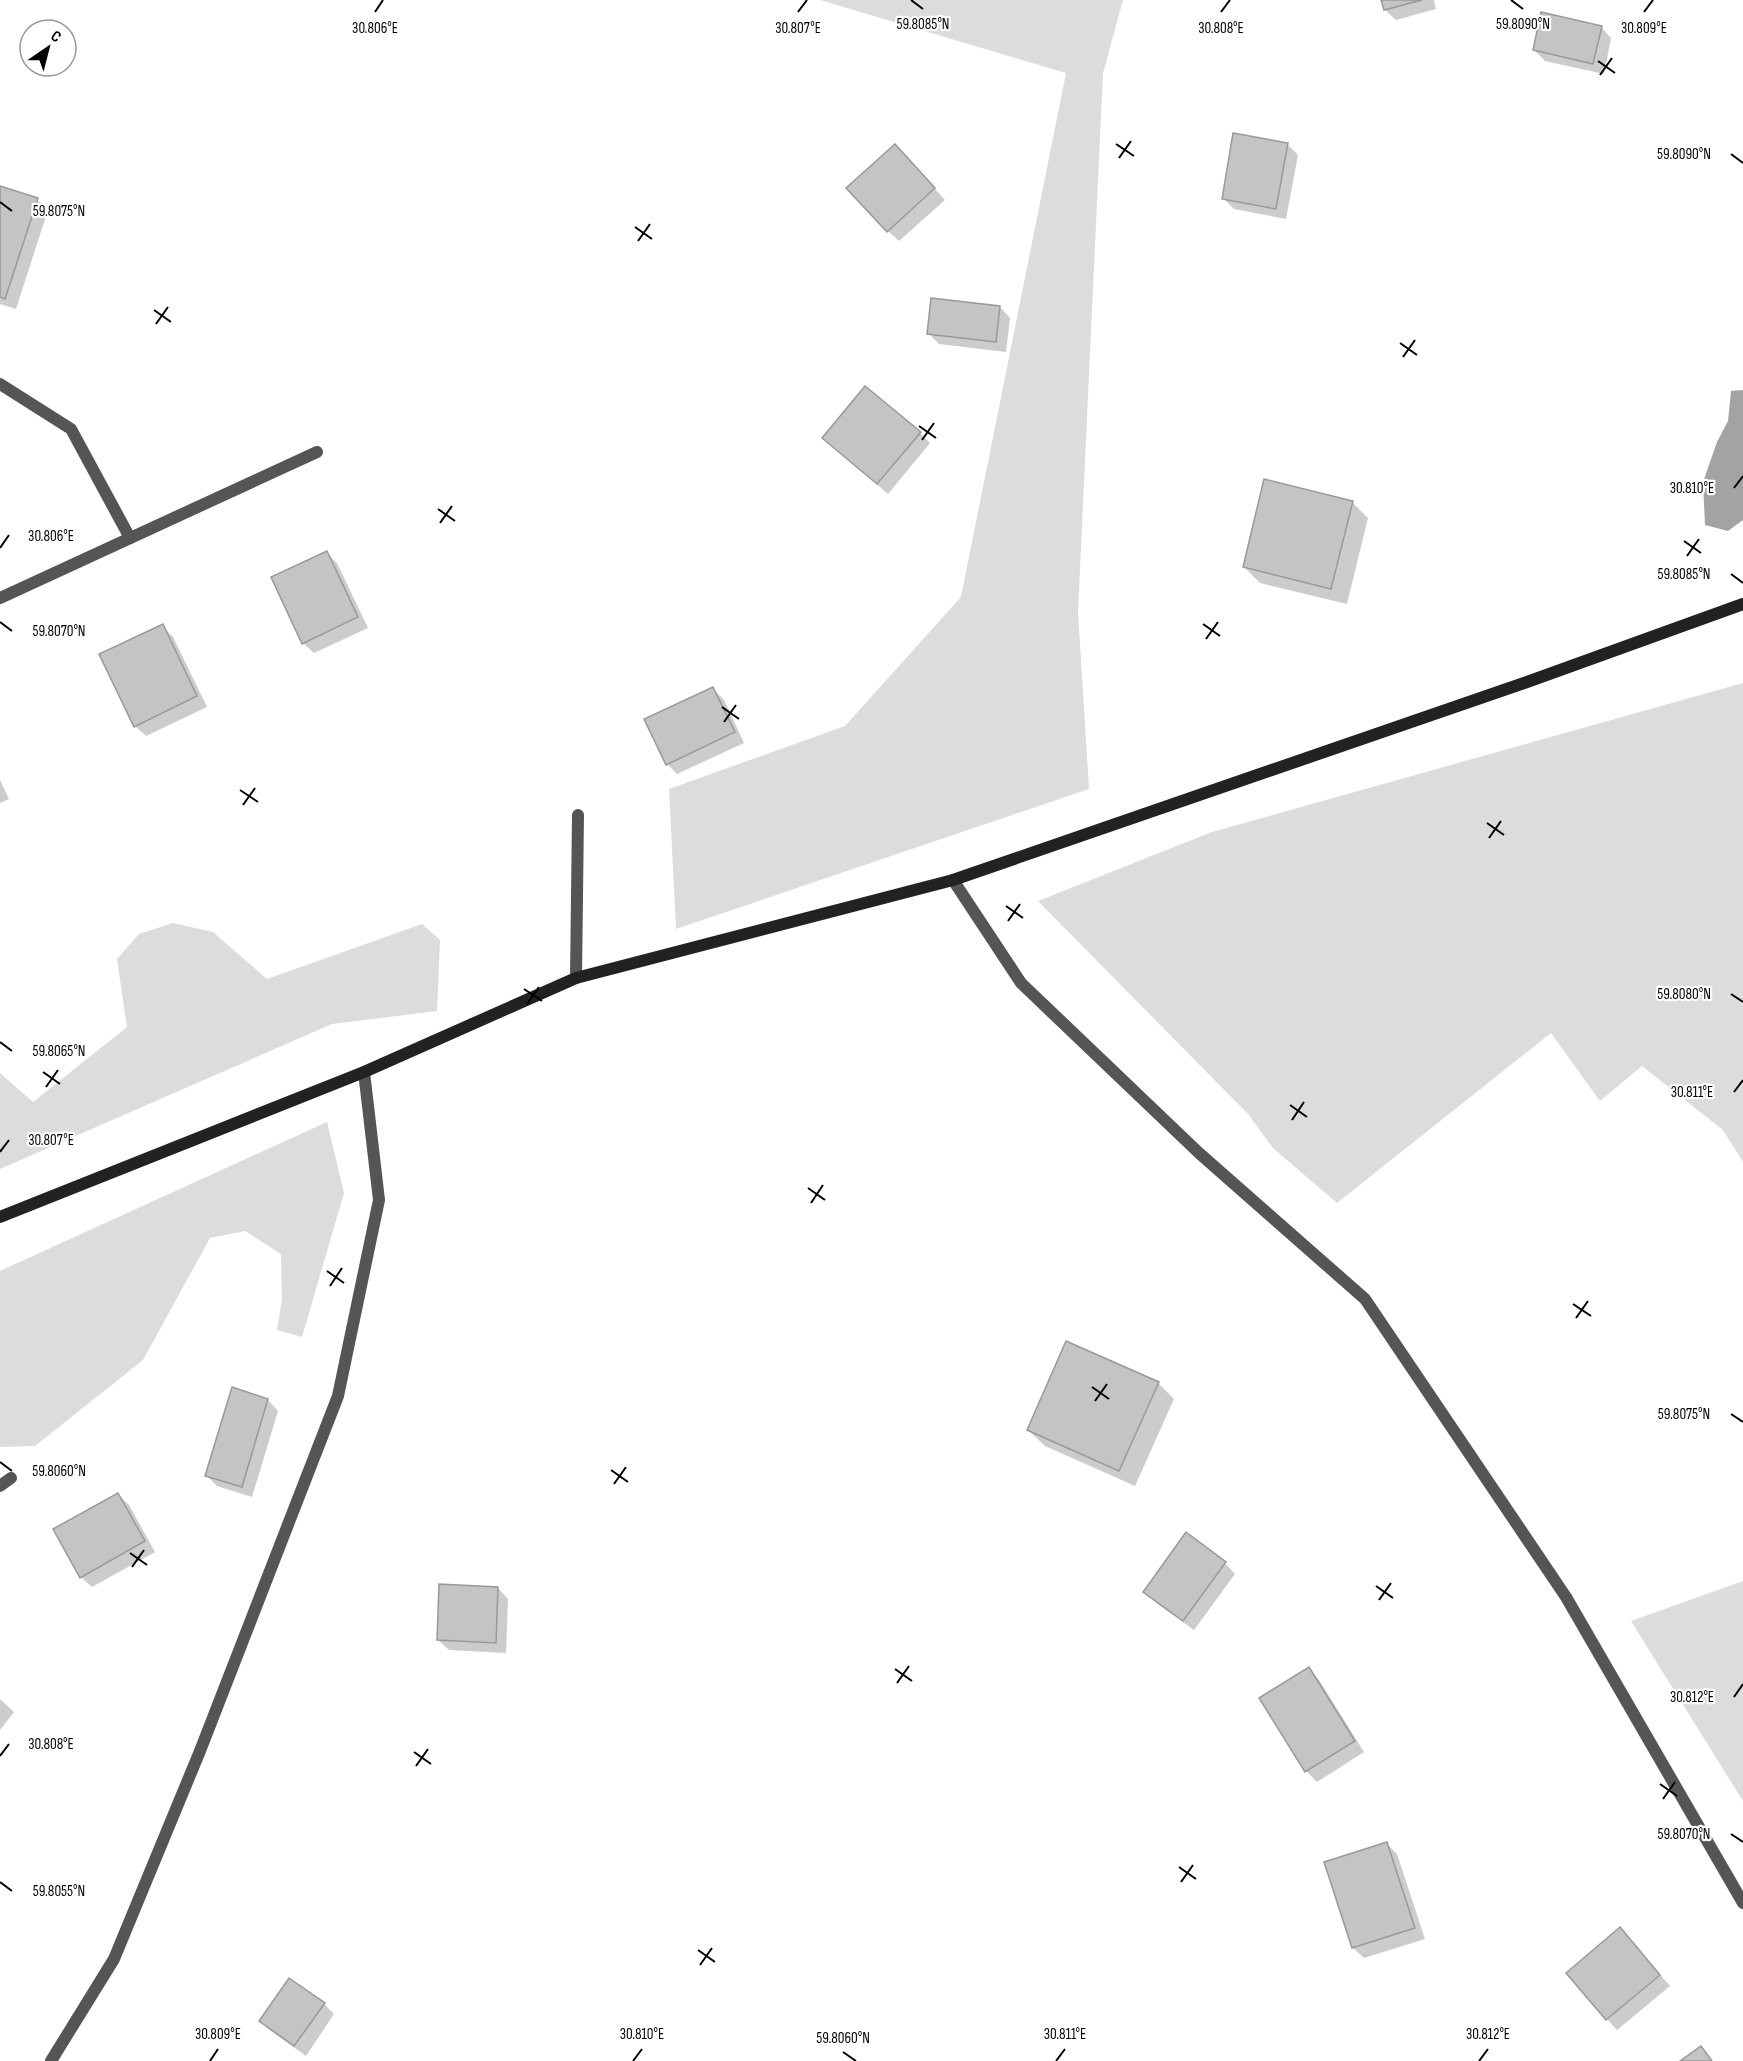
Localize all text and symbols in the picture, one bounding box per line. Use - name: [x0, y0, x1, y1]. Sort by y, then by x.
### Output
- text: 59.8085°N: [896, 15, 950, 34]
- text: 59.8090°N: [1496, 15, 1550, 34]
- north arrow: [18, 18, 78, 78]
- text: 30.806°E: [352, 19, 398, 38]
- text: 30.807°E: [775, 19, 821, 38]
- text: 30.808°E: [1198, 19, 1244, 38]
- text: 30.809°E: [1621, 19, 1667, 38]
- text: С: [47, 27, 65, 47]
- text: 59.8090°N: [1657, 145, 1711, 164]
- text: 59.8075°N: [33, 202, 85, 221]
- text: 30.810°E: [1670, 479, 1714, 498]
- text: 30.806°E: [28, 527, 74, 546]
- text: 59.8085°N: [1657, 565, 1711, 584]
- text: 59.8070°N: [32, 622, 86, 641]
- text: 59.8080°N: [1657, 985, 1711, 1004]
- text: 59.8065°N: [32, 1042, 86, 1061]
- text: 30.811°E: [1671, 1083, 1713, 1102]
- text: 30.807°E: [28, 1131, 74, 1150]
- text: 59.8075°N: [1658, 1405, 1710, 1424]
- text: 59.8060°N: [32, 1462, 86, 1481]
- text: 30.812°E: [1670, 1688, 1714, 1707]
- text: 30.808°E: [28, 1735, 74, 1754]
- text: 59.8070°N: [1657, 1825, 1711, 1844]
- text: 59.8055°N: [33, 1882, 85, 1901]
- text: 30.809°E: [195, 2025, 241, 2044]
- text: 30.810°E: [620, 2025, 664, 2044]
- text: 30.811°E: [1044, 2025, 1086, 2044]
- text: 30.812°E: [1466, 2025, 1510, 2044]
- text: 59.8060°N: [816, 2029, 870, 2048]

